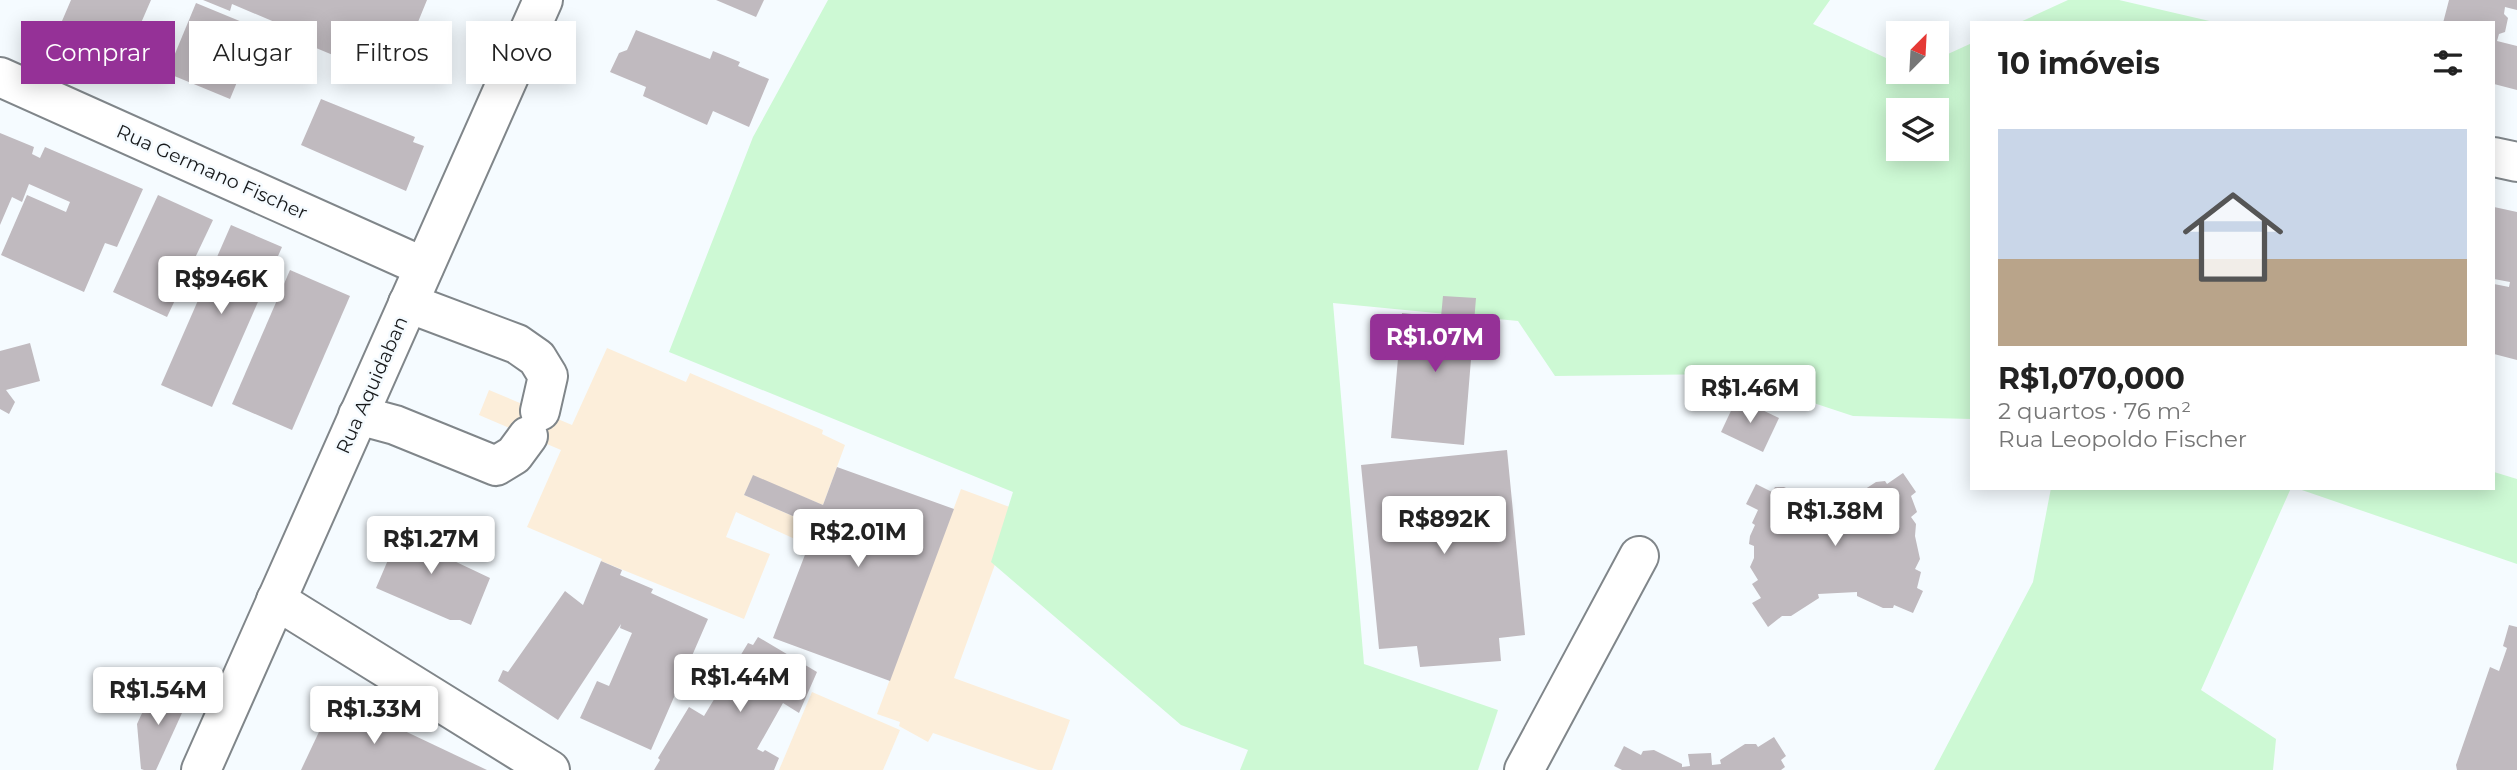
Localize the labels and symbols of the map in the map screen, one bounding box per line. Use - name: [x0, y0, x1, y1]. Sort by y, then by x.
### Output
- north arrow: [1886, 21, 1950, 84]
- street label: Rua Germano Fischer: [113, 120, 311, 224]
- pin: R$946K: [164, 256, 278, 316]
- street label: Rua Aquidaban: [331, 313, 413, 457]
- pin: R$1.07M: [1370, 314, 1500, 374]
- pin: R$1.46M: [1685, 366, 1815, 425]
- pin: R$1.38M: [1770, 489, 1900, 548]
- pin: R$892K: [1387, 496, 1501, 556]
- pin: R$2.01M: [793, 510, 923, 569]
- pin: R$1.27M: [366, 516, 496, 576]
- pin: R$1.44M: [675, 654, 805, 714]
- pin: R$1.54M: [93, 668, 223, 727]
- pin: R$1.33M: [309, 686, 439, 746]

